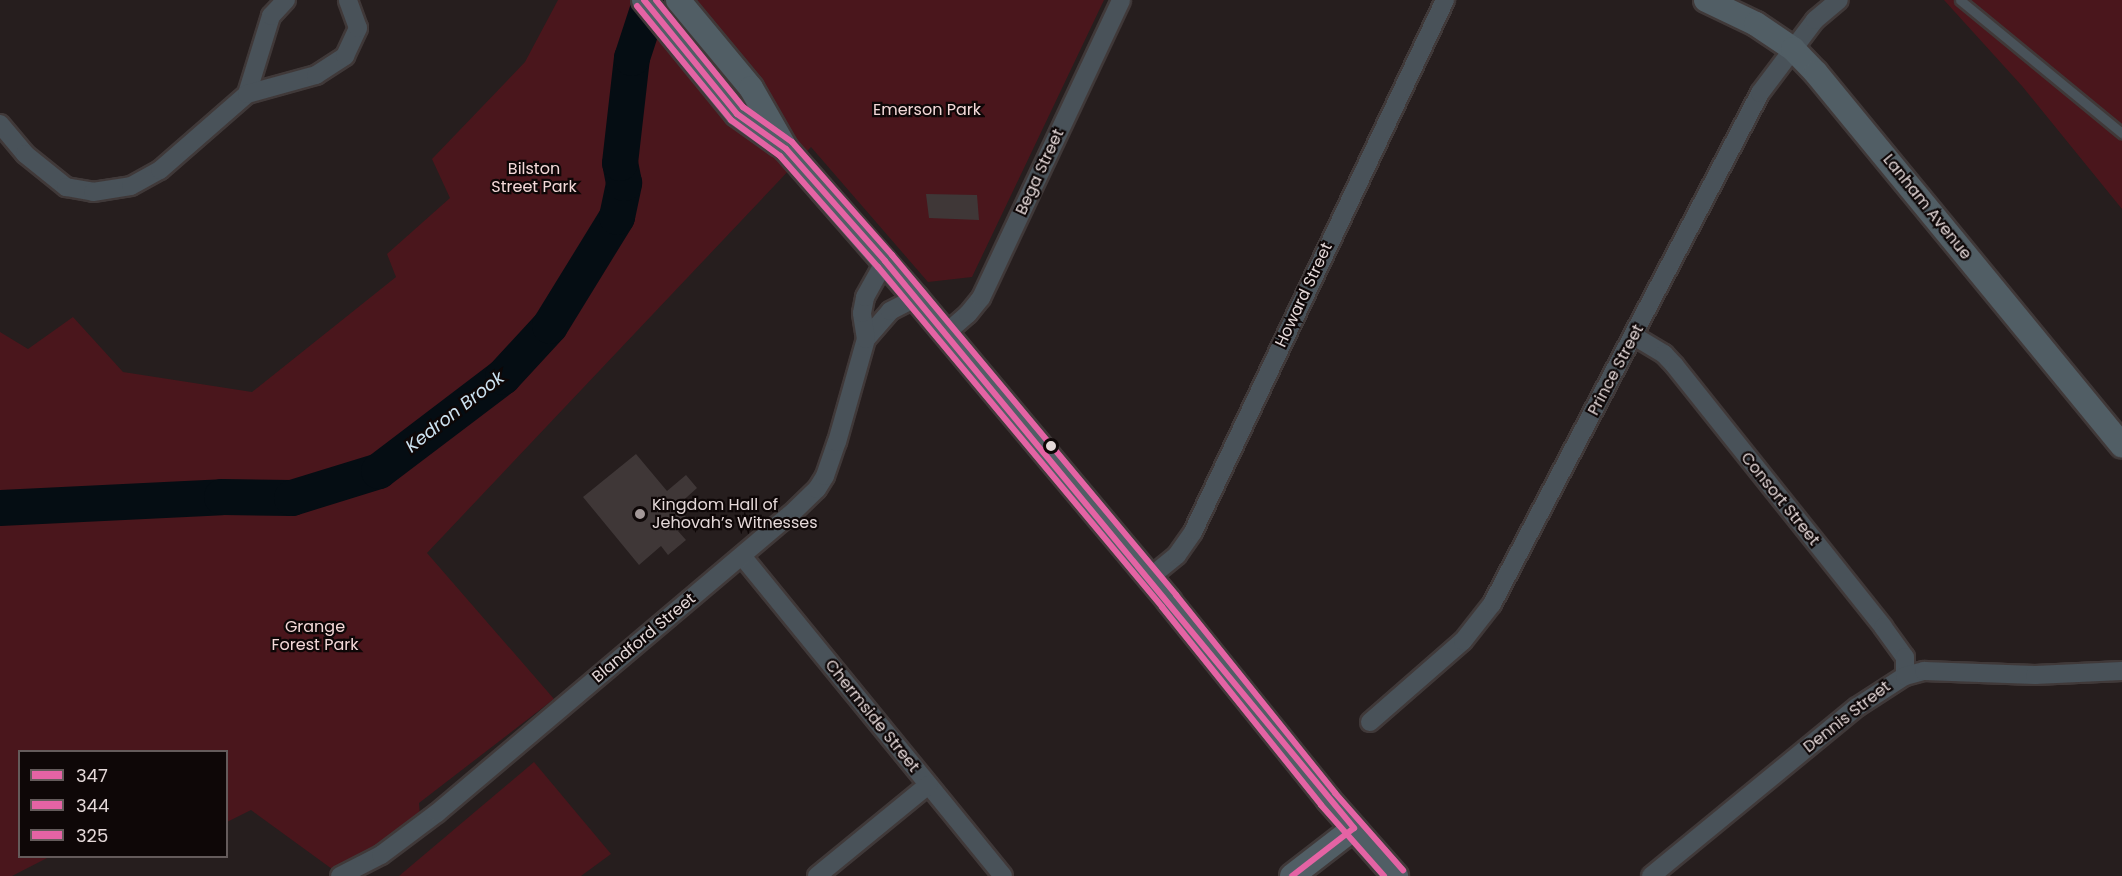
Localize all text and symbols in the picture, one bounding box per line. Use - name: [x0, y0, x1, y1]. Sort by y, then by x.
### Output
- park label: Emerson Park: [873, 100, 981, 120]
- street label: Bega Street: [1012, 126, 1068, 218]
- street label: Lanham Avenue: [1879, 151, 1975, 263]
- park label: Bilston Street Park: [491, 159, 577, 197]
- street label: Howard Street: [1271, 240, 1337, 350]
- street label: Prince Street: [1584, 321, 1648, 419]
- water label: Kedron Brook: [401, 367, 509, 457]
- unlabelled marker: [1045, 440, 1057, 452]
- street label: Consort Street: [1737, 449, 1823, 549]
- place label: Kingdom Hall of Jehovah’s Witnesses: [652, 495, 818, 533]
- marker: Kingdom Hall of Jehovah’s Witnesses: [633, 507, 647, 521]
- street label: Blandford Street: [588, 589, 700, 687]
- park label: Grange Forest Park: [272, 617, 358, 655]
- street label: Chermside Street: [821, 656, 923, 776]
- street label: Dennis Street: [1800, 677, 1894, 757]
- legend: [18, 750, 228, 858]
- text: 347: [76, 763, 108, 788]
- text: 344: [76, 793, 109, 818]
- text: 325: [76, 823, 108, 848]

